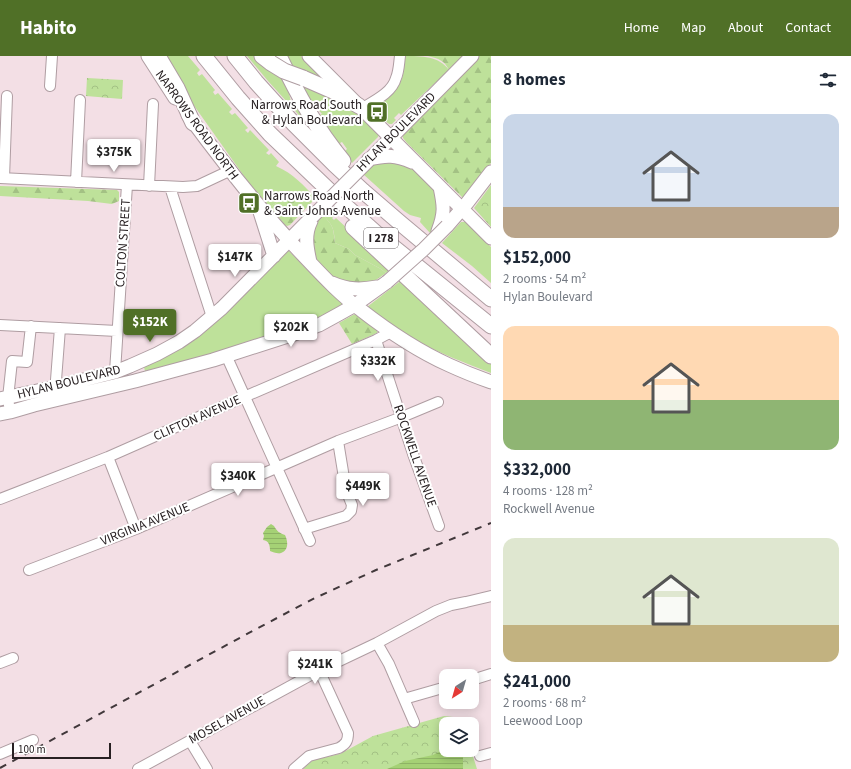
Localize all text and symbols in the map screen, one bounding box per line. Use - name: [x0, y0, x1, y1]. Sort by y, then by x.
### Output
- text: Habito: [20, 15, 76, 42]
- text: Home: [624, 18, 659, 38]
- text: Map: [681, 18, 706, 38]
- text: About: [728, 18, 763, 38]
- text: Contact: [785, 18, 831, 38]
- street label: NARROWS ROAD NORTH: [151, 66, 243, 184]
- text: 8 homes: [503, 68, 565, 92]
- icon: filters: [817, 69, 839, 91]
- street label: HYLAN BOULEVARD: [352, 88, 440, 176]
- place label: Narrows Road South & Hylan Boulevard: [251, 96, 362, 129]
- bus stop icon: Narrows Road South & Hylan Boulevard: [364, 99, 390, 125]
- pin: $375K: [86, 139, 142, 173]
- icon: home: [635, 140, 707, 212]
- text: $375K: [96, 143, 132, 161]
- place label: Narrows Road North & Saint Johns Avenue: [264, 187, 381, 220]
- bus stop icon: Narrows Road North & Saint Johns Avenue: [236, 190, 262, 216]
- street label: COLTON STREET: [111, 198, 135, 288]
- road number: I 278: [364, 228, 398, 248]
- pin: $147K: [207, 244, 263, 278]
- text: $152,000: [503, 246, 571, 270]
- text: $147K: [217, 248, 253, 266]
- text: 2 rooms · 54 m²: [503, 270, 586, 288]
- text: Hylan Boulevard: [503, 288, 593, 306]
- pin: $152K: [122, 309, 178, 343]
- text: $152K: [132, 313, 168, 331]
- pin: $202K: [263, 314, 319, 348]
- text: $202K: [273, 318, 309, 336]
- pin: $332K: [350, 348, 406, 382]
- text: $332K: [360, 352, 396, 370]
- icon: home: [635, 352, 707, 424]
- street label: HYLAN BOULEVARD: [15, 360, 123, 404]
- street label: CLIFTON AVENUE: [150, 391, 244, 445]
- street label: ROCKWELL AVENUE: [389, 402, 441, 510]
- text: $332,000: [503, 458, 571, 482]
- pin: $340K: [210, 463, 266, 497]
- text: $340K: [220, 467, 256, 485]
- pin: $449K: [335, 473, 391, 507]
- text: $449K: [345, 477, 381, 495]
- text: 4 rooms · 128 m²: [503, 482, 593, 500]
- street label: VIRGINIA AVENUE: [98, 498, 192, 550]
- text: Rockwell Avenue: [503, 500, 595, 518]
- icon: home: [635, 564, 707, 636]
- pin: $241K: [287, 651, 343, 685]
- text: $241K: [297, 655, 333, 673]
- north arrow: [439, 669, 479, 709]
- map controls: [439, 669, 479, 757]
- text: $241,000: [503, 670, 571, 694]
- street label: MOSEL AVENUE: [186, 691, 269, 748]
- text: 2 rooms · 68 m²: [503, 694, 586, 712]
- text: Leewood Loop: [503, 712, 583, 730]
- button: layers: [439, 717, 479, 757]
- scale bar: [12, 741, 111, 760]
- text: 100 m: [18, 742, 46, 757]

